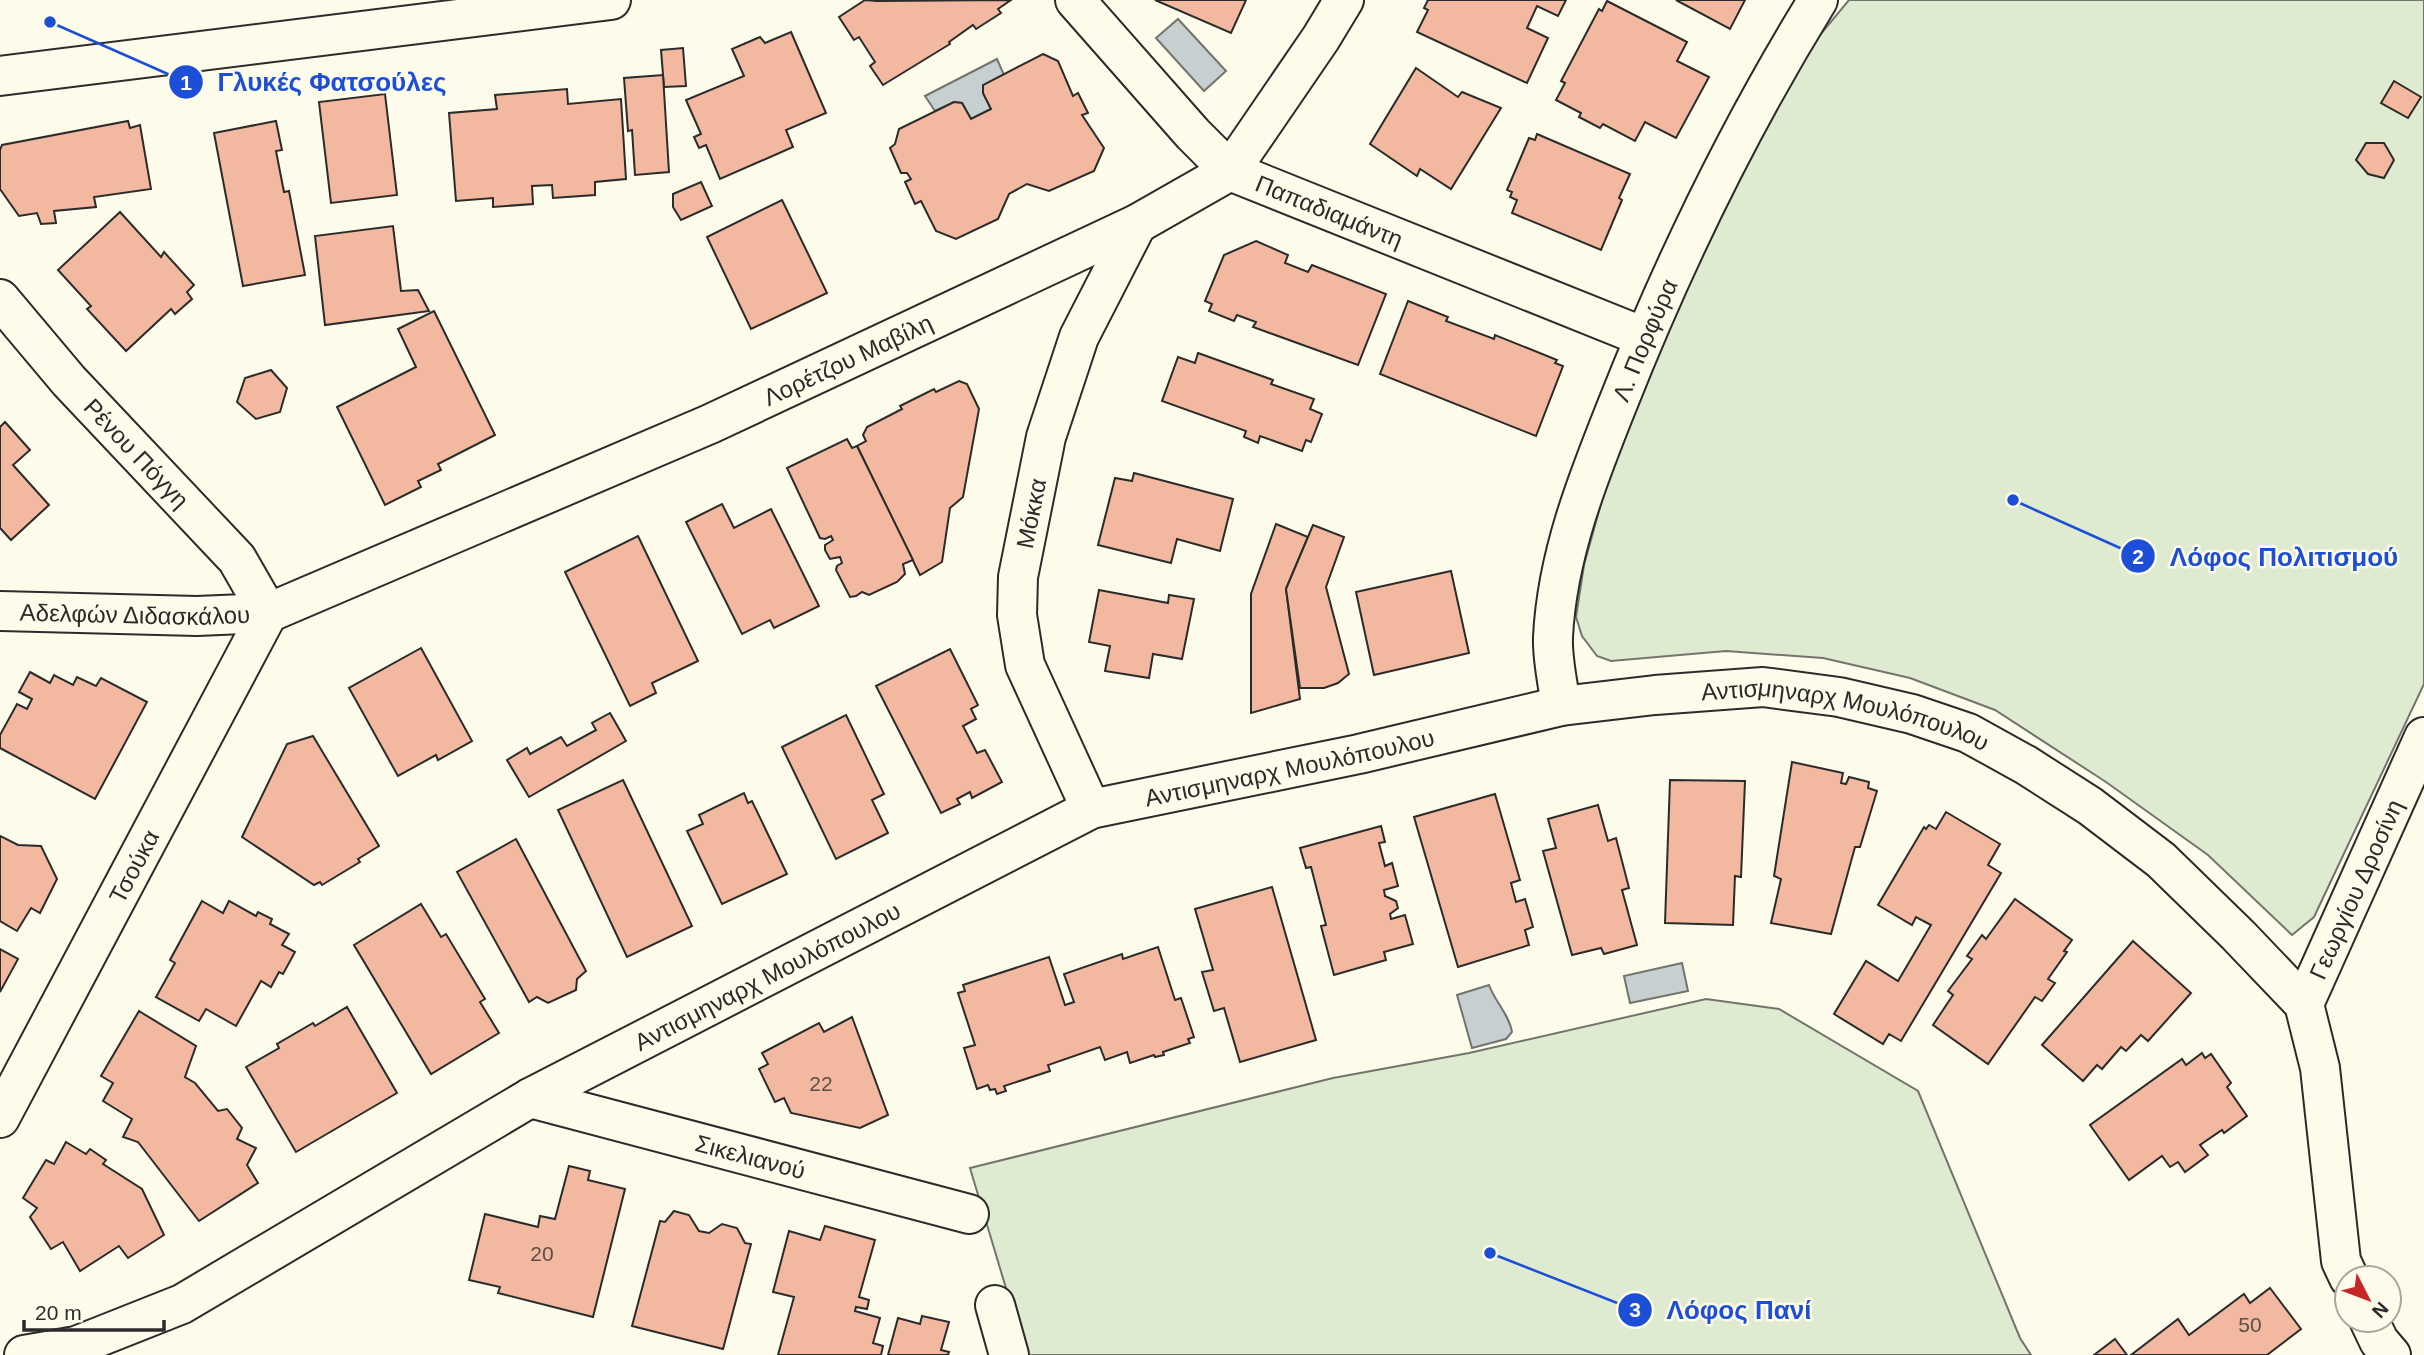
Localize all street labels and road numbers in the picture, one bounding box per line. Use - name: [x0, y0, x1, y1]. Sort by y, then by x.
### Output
- street label: Παπαδιαμάντη: [1252, 169, 1407, 253]
- street label: Λ. Πορφύρα: [1607, 275, 1682, 405]
- street label: Λορέτζου Μαβίλη: [759, 308, 937, 411]
- street label: Ρένου Πόγγη: [79, 393, 195, 513]
- street label: Μόκκα: [1011, 476, 1051, 551]
- street label: Αδελφών Διδασκάλου: [19, 598, 251, 630]
- street label: Αντισμηναρχ Μουλόπουλου: [1700, 673, 1994, 756]
- street label: Αντισμηναρχ Μουλόπουλου: [1142, 723, 1437, 811]
- street label: Γεωργίου Δροσίνη: [2304, 795, 2408, 983]
- street label: Τσούκα: [103, 825, 164, 907]
- street label: Αντισμηναρχ Μουλόπουλου: [630, 896, 905, 1055]
- street label: Σικελιανού: [693, 1129, 808, 1184]

